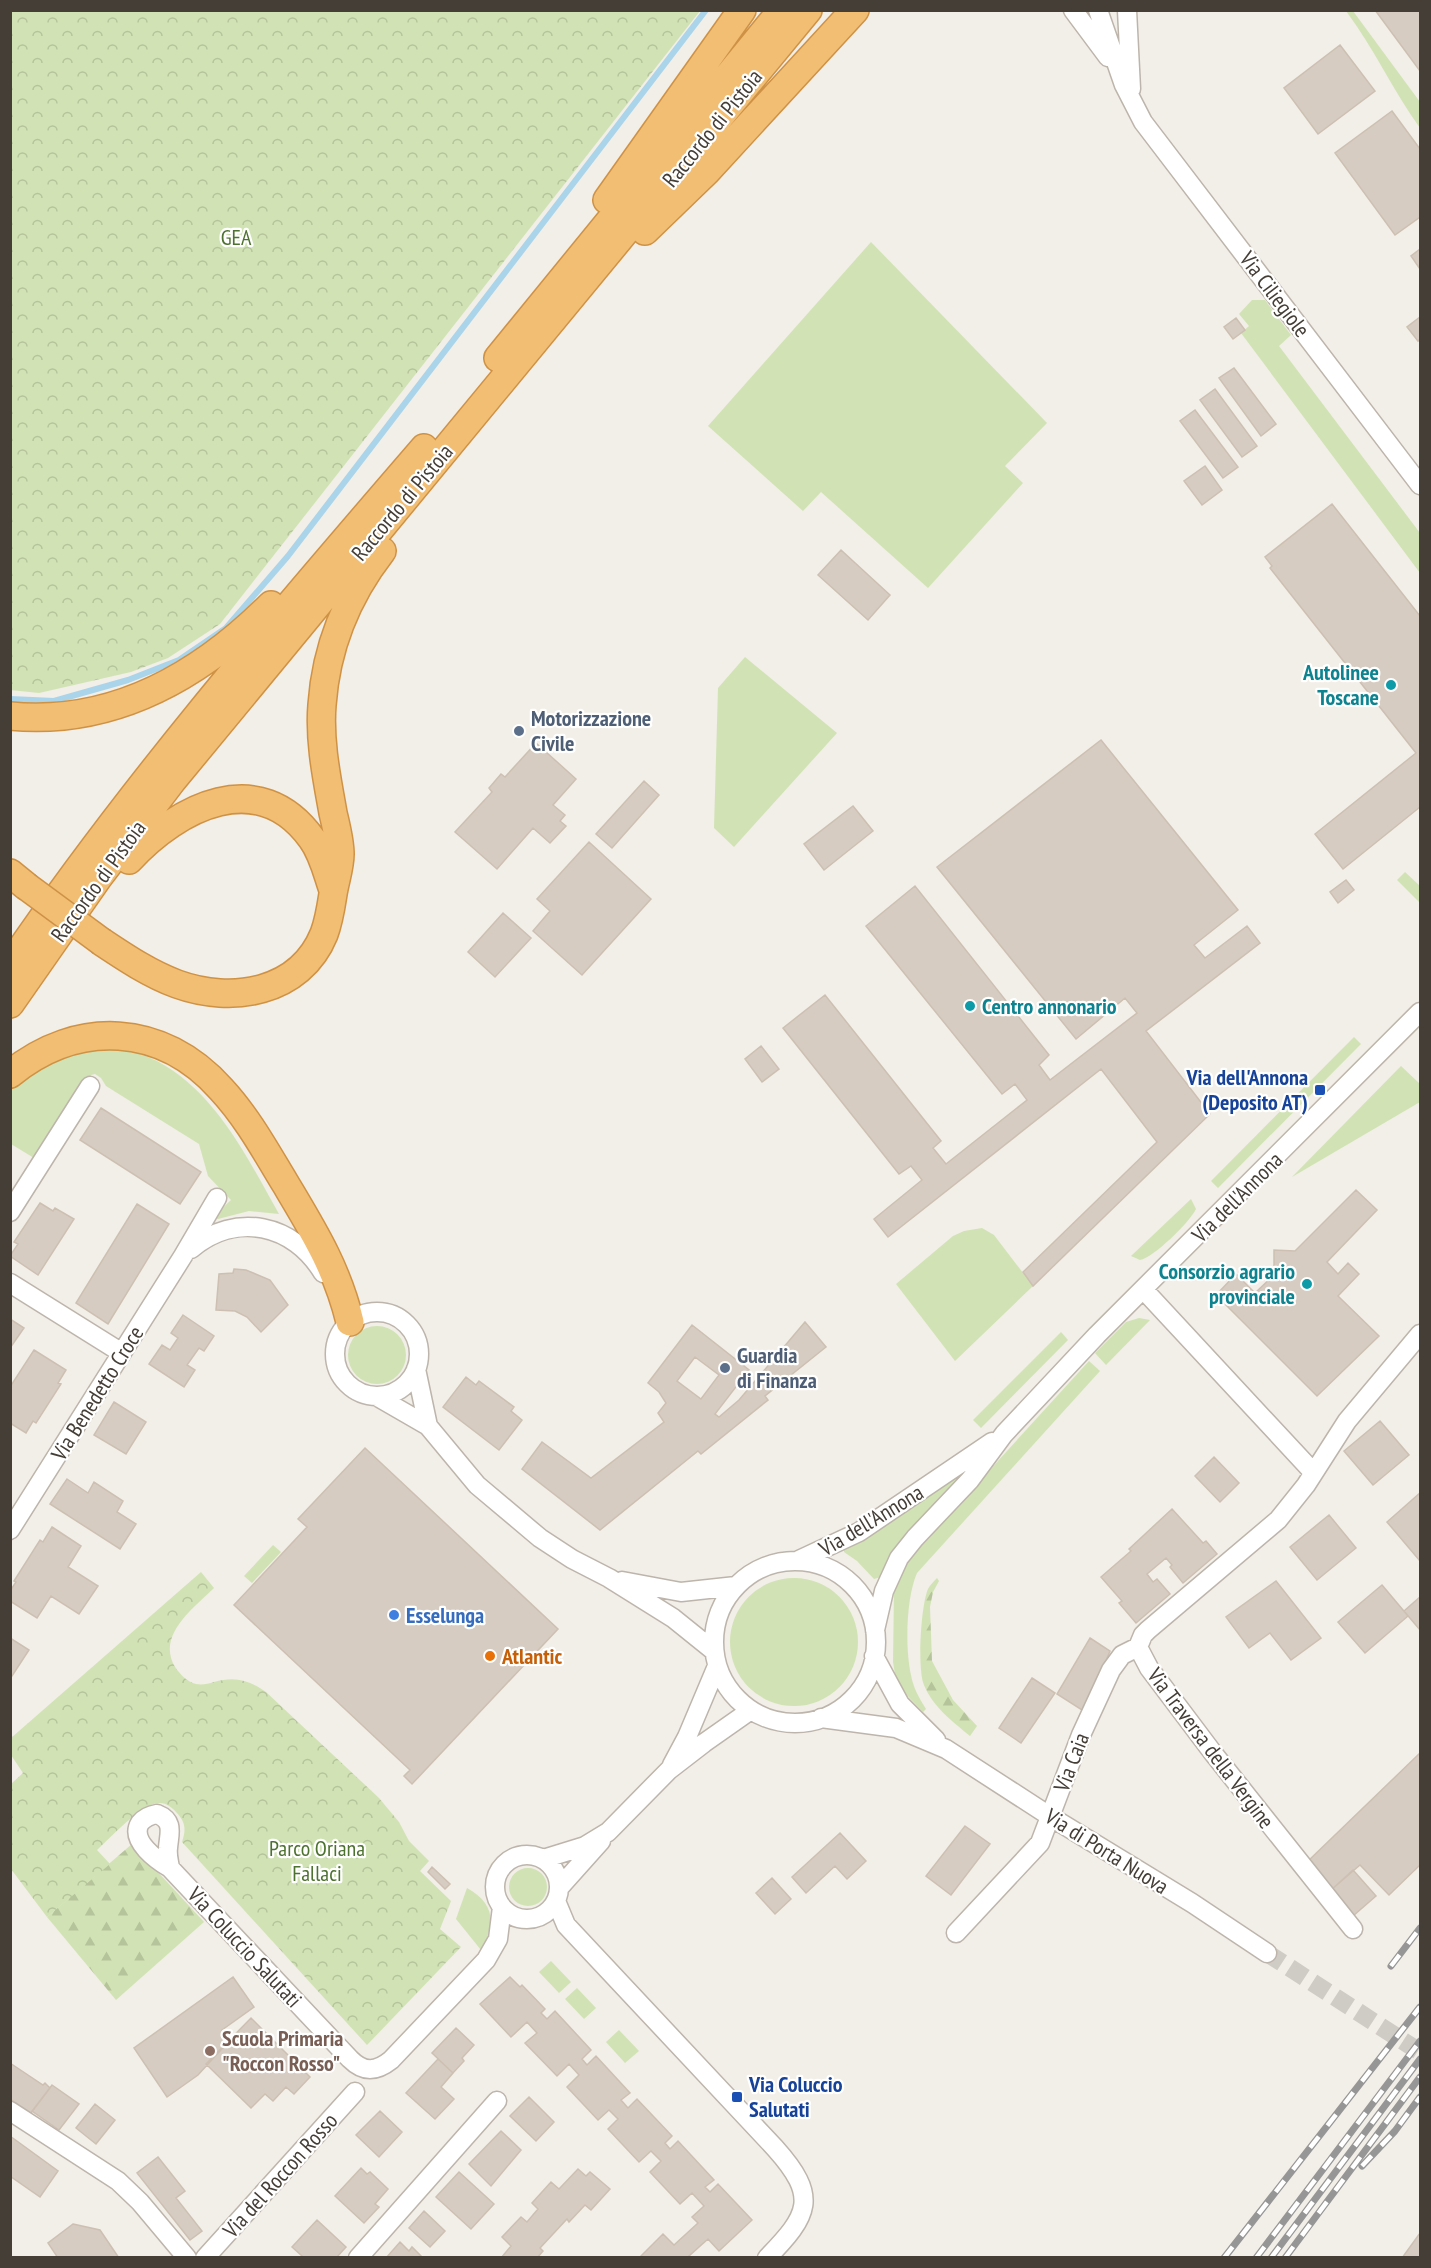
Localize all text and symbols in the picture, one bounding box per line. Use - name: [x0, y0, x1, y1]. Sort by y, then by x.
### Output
- street label: Raccordo di Pistoia: [656, 63, 768, 193]
- park label: GEA: [221, 223, 252, 251]
- street label: Via Ciliegiole: [1233, 245, 1316, 342]
- street label: Raccordo di Pistoia: [345, 438, 459, 566]
- place label: Autolinee Toscane: [1302, 658, 1379, 711]
- marker: Autolinee Toscane: [1384, 678, 1398, 692]
- place label: Motorizzazione Civile: [531, 704, 651, 757]
- marker: Motorizzazione Civile: [512, 724, 526, 738]
- street label: Raccordo di Pistoia: [44, 815, 152, 947]
- place label: Centro annonario: [982, 992, 1117, 1020]
- marker: Centro annonario: [963, 999, 977, 1013]
- place label: Via dell'Annona (Deposito AT): [1186, 1063, 1308, 1116]
- marker: Via dell'Annona (Deposito AT): [1313, 1083, 1327, 1097]
- street label: Via dell'Annona: [1185, 1146, 1288, 1249]
- place label: Consorzio agrario provinciale: [1159, 1257, 1295, 1310]
- marker: Consorzio agrario provinciale: [1300, 1277, 1314, 1291]
- street label: Via Benedetto Croce: [44, 1321, 149, 1466]
- place label: Guardia di Finanza: [737, 1341, 817, 1394]
- marker: Guardia di Finanza: [718, 1361, 732, 1375]
- street label: Via dell'Annona: [813, 1478, 928, 1563]
- place label: Esselunga: [406, 1601, 484, 1629]
- marker: Esselunga: [387, 1608, 401, 1622]
- place label: Atlantic: [501, 1642, 563, 1670]
- marker: Atlantic: [483, 1649, 497, 1663]
- street label: Via Traversa della Vergine: [1141, 1661, 1281, 1834]
- street label: Via Caia: [1047, 1729, 1095, 1796]
- street label: Via di Porta Nuova: [1039, 1801, 1174, 1900]
- park label: Parco Oriana Fallaci: [269, 1834, 365, 1887]
- street label: Via Coluccio Salutati: [181, 1880, 308, 2013]
- place label: Scuola Primaria "Roccon Rosso": [222, 2024, 343, 2077]
- marker: Scuola Primaria "Roccon Rosso": [203, 2044, 217, 2058]
- place label: Via Coluccio Salutati: [748, 2070, 843, 2123]
- marker: Via Coluccio Salutati: [730, 2090, 744, 2104]
- street label: Via del Roccon Rosso: [216, 2107, 343, 2244]

